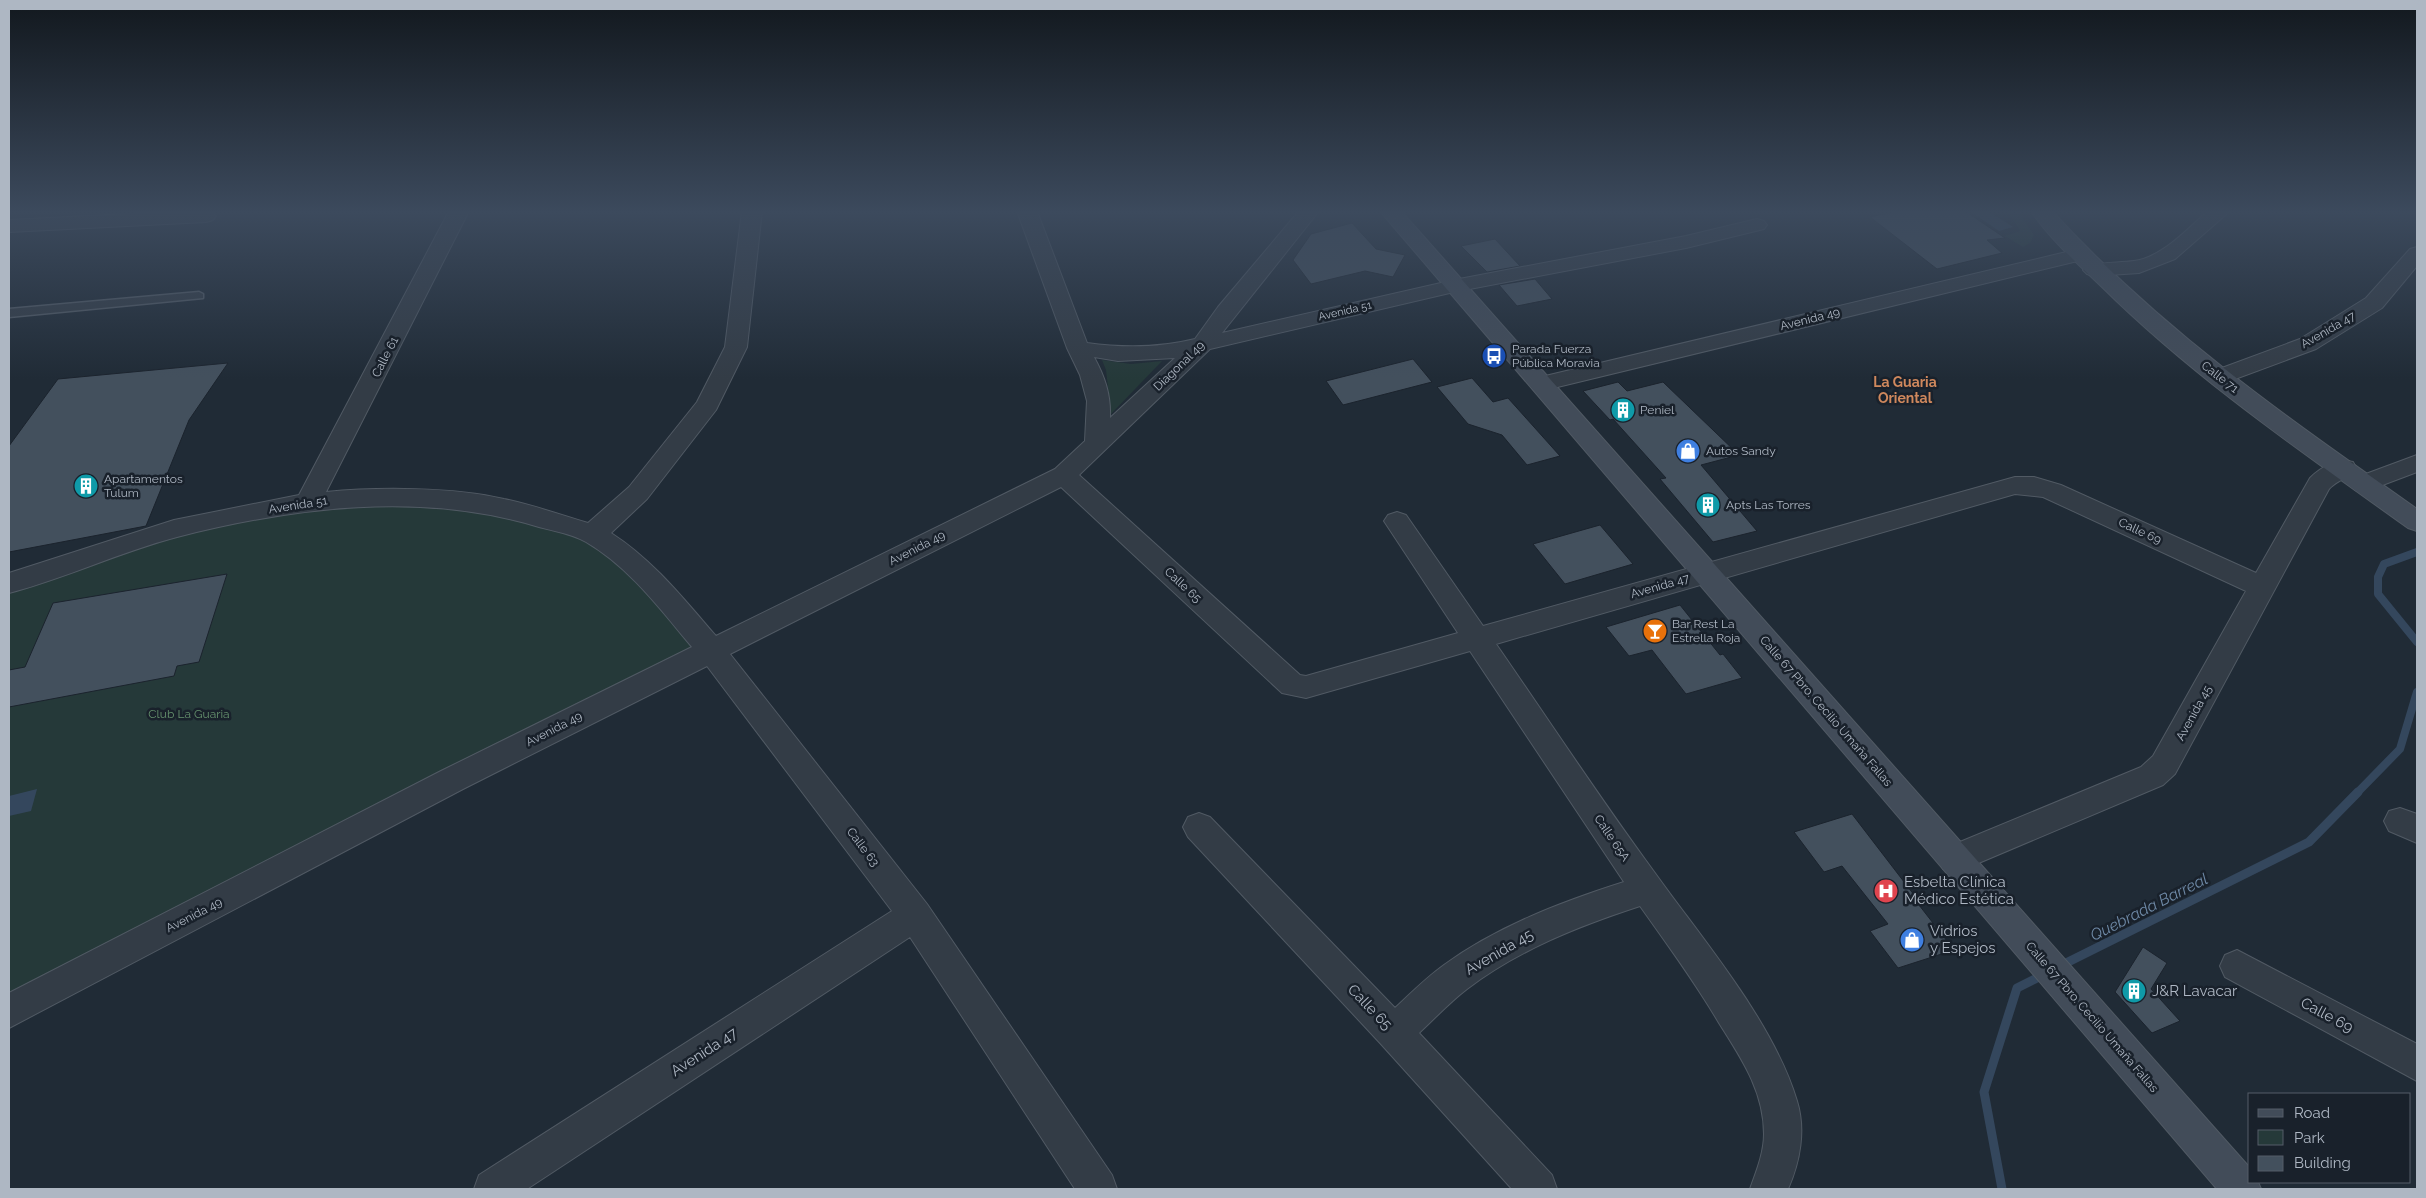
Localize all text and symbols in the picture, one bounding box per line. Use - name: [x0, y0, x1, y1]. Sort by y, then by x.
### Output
- street label: Avenida 51: [1317, 298, 1373, 323]
- street label: Avenida 49: [1779, 305, 1841, 333]
- street label: Avenida 47: [2298, 309, 2358, 351]
- street label: Calle 61: [369, 334, 401, 380]
- street label: Diagonal 49: [1151, 338, 1207, 394]
- place label: Parada Fuerza Pública Moravia: [1512, 342, 1600, 370]
- bus stop icon: Parada Fuerza Pública Moravia: [1481, 343, 1507, 369]
- street label: Calle 71: [2199, 358, 2241, 396]
- district label: La Guaria Oriental: [1873, 374, 1937, 406]
- building icon: Peniel: [1610, 397, 1636, 423]
- place label: Peniel: [1640, 403, 1675, 417]
- shop icon: Autos Sandy: [1675, 438, 1701, 464]
- place label: Autos Sandy: [1706, 444, 1776, 458]
- place label: Apartamentos Tulum: [104, 472, 183, 500]
- building icon: Apartamentos Tulum: [73, 473, 99, 499]
- building icon: Apts Las Torres: [1695, 492, 1721, 518]
- street label: Avenida 51: [268, 493, 328, 517]
- place label: Apts Las Torres: [1726, 498, 1811, 512]
- street label: Calle 69: [2116, 515, 2164, 547]
- street label: Avenida 49: [887, 528, 947, 568]
- street label: Calle 65: [1162, 564, 1205, 606]
- street label: Avenida 47: [1629, 571, 1692, 601]
- place label: Bar Rest La Estrella Roja: [1672, 617, 1740, 645]
- bar icon: Bar Rest La Estrella Roja: [1642, 618, 1668, 644]
- street label: Calle 67 Pbro. Cecilio Umaña Fallas: [1757, 633, 1895, 789]
- street label: Avenida 45: [2173, 683, 2215, 743]
- park label: Club La Guaria: [148, 707, 230, 721]
- street label: Avenida 49: [524, 709, 584, 749]
- street label: Calle 65A: [1591, 812, 1633, 864]
- street label: Calle 63: [844, 825, 882, 869]
- water label: Quebrada Barreal: [2087, 869, 2211, 945]
- place label: Esbelta Clínica Médico Estética: [1904, 873, 2014, 908]
- hospital icon: Esbelta Clínica Médico Estética: [1873, 878, 1899, 904]
- street label: Avenida 49: [164, 895, 224, 935]
- place label: Vidrios y Espejos: [1930, 922, 1996, 957]
- street label: Avenida 45: [1462, 925, 1536, 979]
- shop icon: Vidrios y Espejos: [1899, 927, 1925, 953]
- street label: Calle 67 Pbro. Cecilio Umaña Fallas: [2023, 939, 2161, 1095]
- building icon: J&R Lavacar: [2121, 978, 2147, 1004]
- street label: Calle 65: [1344, 980, 1396, 1034]
- place label: J&R Lavacar: [2152, 982, 2238, 1000]
- street label: Calle 69: [2298, 994, 2357, 1036]
- street label: Avenida 47: [667, 1024, 741, 1080]
- legend: [2248, 1093, 2411, 1183]
- text: Road: [2294, 1104, 2330, 1122]
- text: Park: [2294, 1129, 2325, 1147]
- text: Building: [2294, 1154, 2351, 1172]

